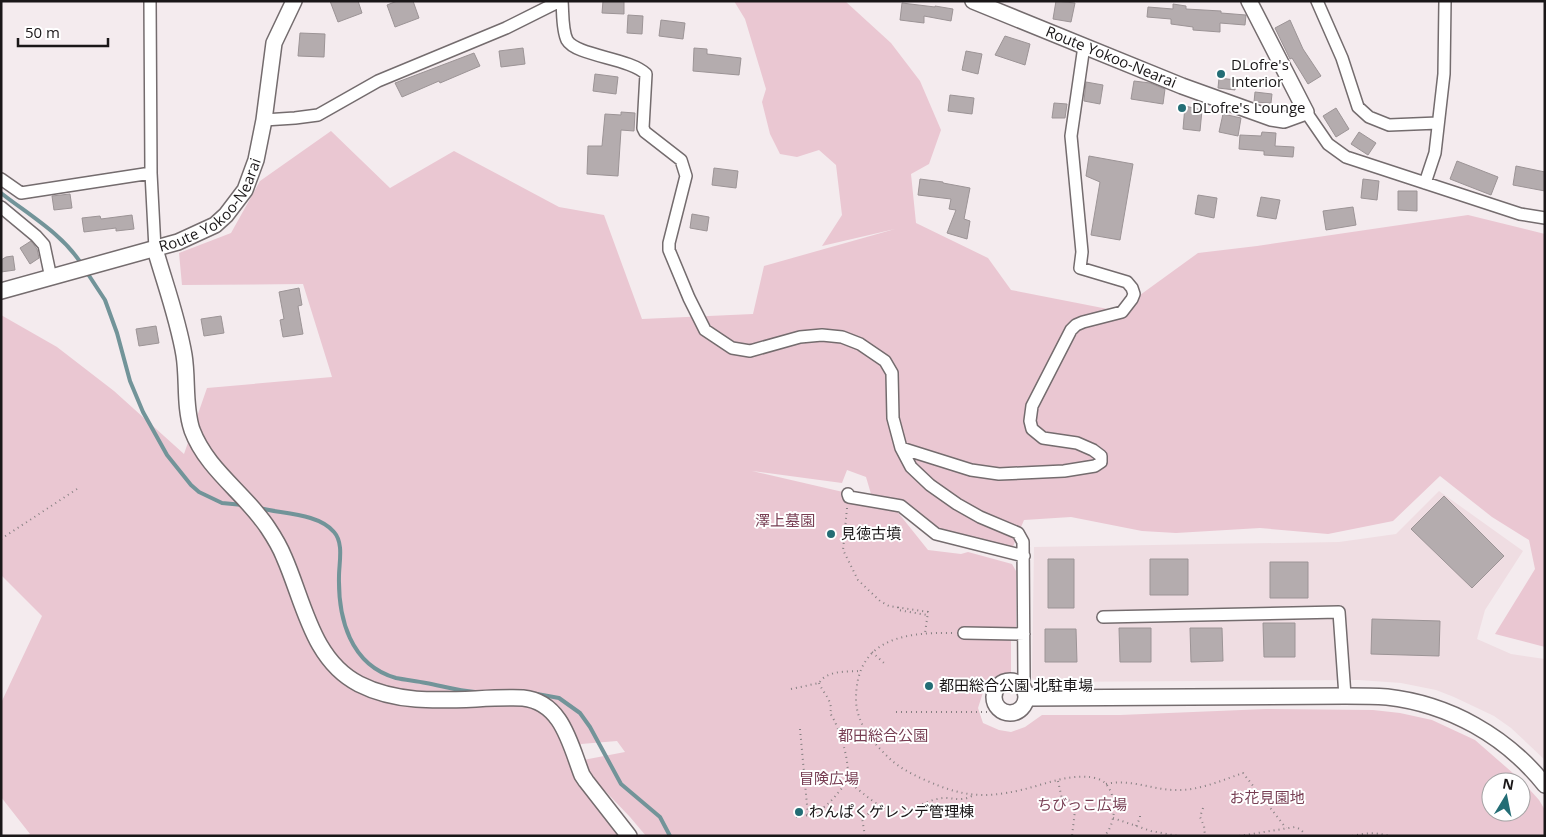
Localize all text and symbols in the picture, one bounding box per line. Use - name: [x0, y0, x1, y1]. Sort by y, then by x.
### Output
- scale bar: [18, 15, 108, 47]
- street label: Route Yokoo-Nearai: [1043, 21, 1180, 92]
- text: 50 m: [25, 22, 60, 42]
- place label: DLofre's Interior: [1231, 54, 1289, 91]
- marker: DLofre's Interior: [1215, 68, 1227, 80]
- place label: DLofre's Lounge: [1192, 97, 1306, 117]
- marker: DLofre's Lounge: [1176, 102, 1188, 114]
- street label: Route Yokoo-Nearai: [156, 155, 265, 256]
- park label: 澤上墓園: [755, 510, 815, 530]
- place label: 見徳古墳: [841, 523, 901, 543]
- marker: 見徳古墳: [825, 528, 837, 540]
- place label: 都田総合公園 北駐車場: [939, 675, 1093, 695]
- marker: 都田総合公園 北駐車場: [923, 680, 935, 692]
- park label: 都田総合公園: [838, 725, 928, 745]
- park label: 冒険広場: [799, 768, 859, 788]
- north arrow: [1481, 772, 1531, 822]
- text: N: [1501, 773, 1516, 794]
- park label: お花見園地: [1229, 787, 1305, 807]
- park label: ちびっこ広場: [1037, 794, 1127, 814]
- place label: わんぱくゲレンデ管理棟: [809, 801, 974, 821]
- marker: わんぱくゲレンデ管理棟: [793, 806, 805, 818]

